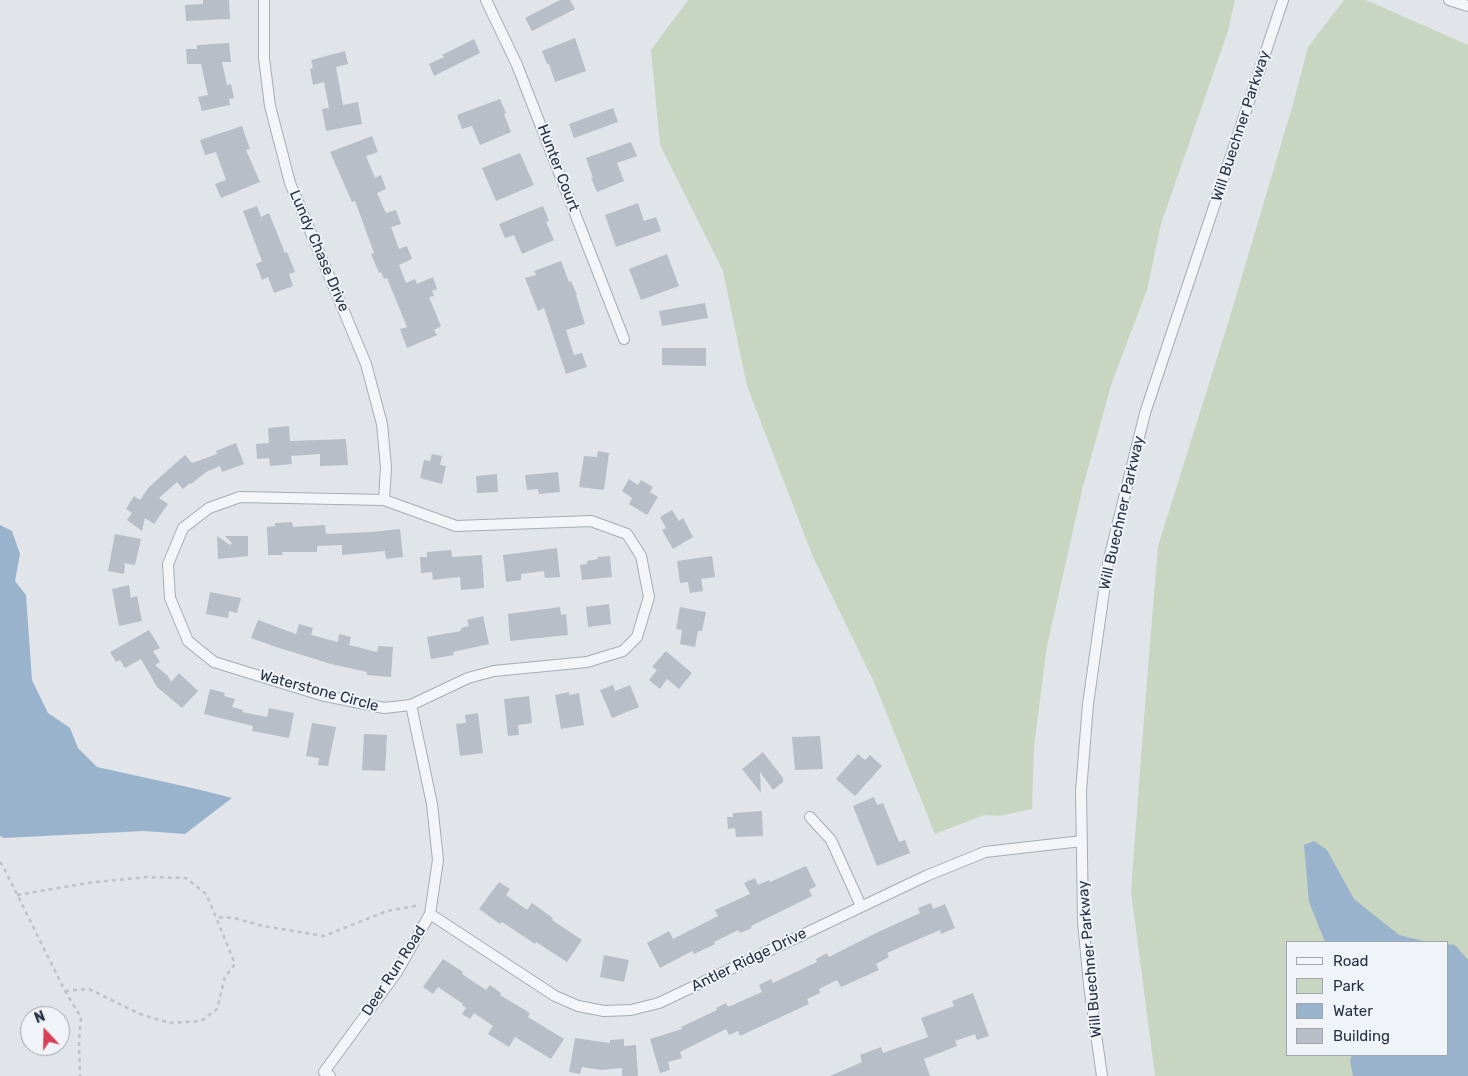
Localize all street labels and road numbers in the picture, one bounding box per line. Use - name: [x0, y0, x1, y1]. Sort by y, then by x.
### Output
- street label: Will Buechner Parkway: [1208, 48, 1274, 204]
- street label: Hunter Court: [533, 122, 583, 214]
- street label: Lundy Chase Drive: [285, 187, 353, 315]
- street label: Will Buechner Parkway: [1095, 434, 1149, 592]
- street label: Waterstone Circle: [257, 666, 381, 716]
- street label: Will Buechner Parkway: [1074, 880, 1106, 1038]
- street label: Deer Run Road: [358, 923, 430, 1019]
- street label: Antler Ridge Drive: [689, 924, 809, 996]

